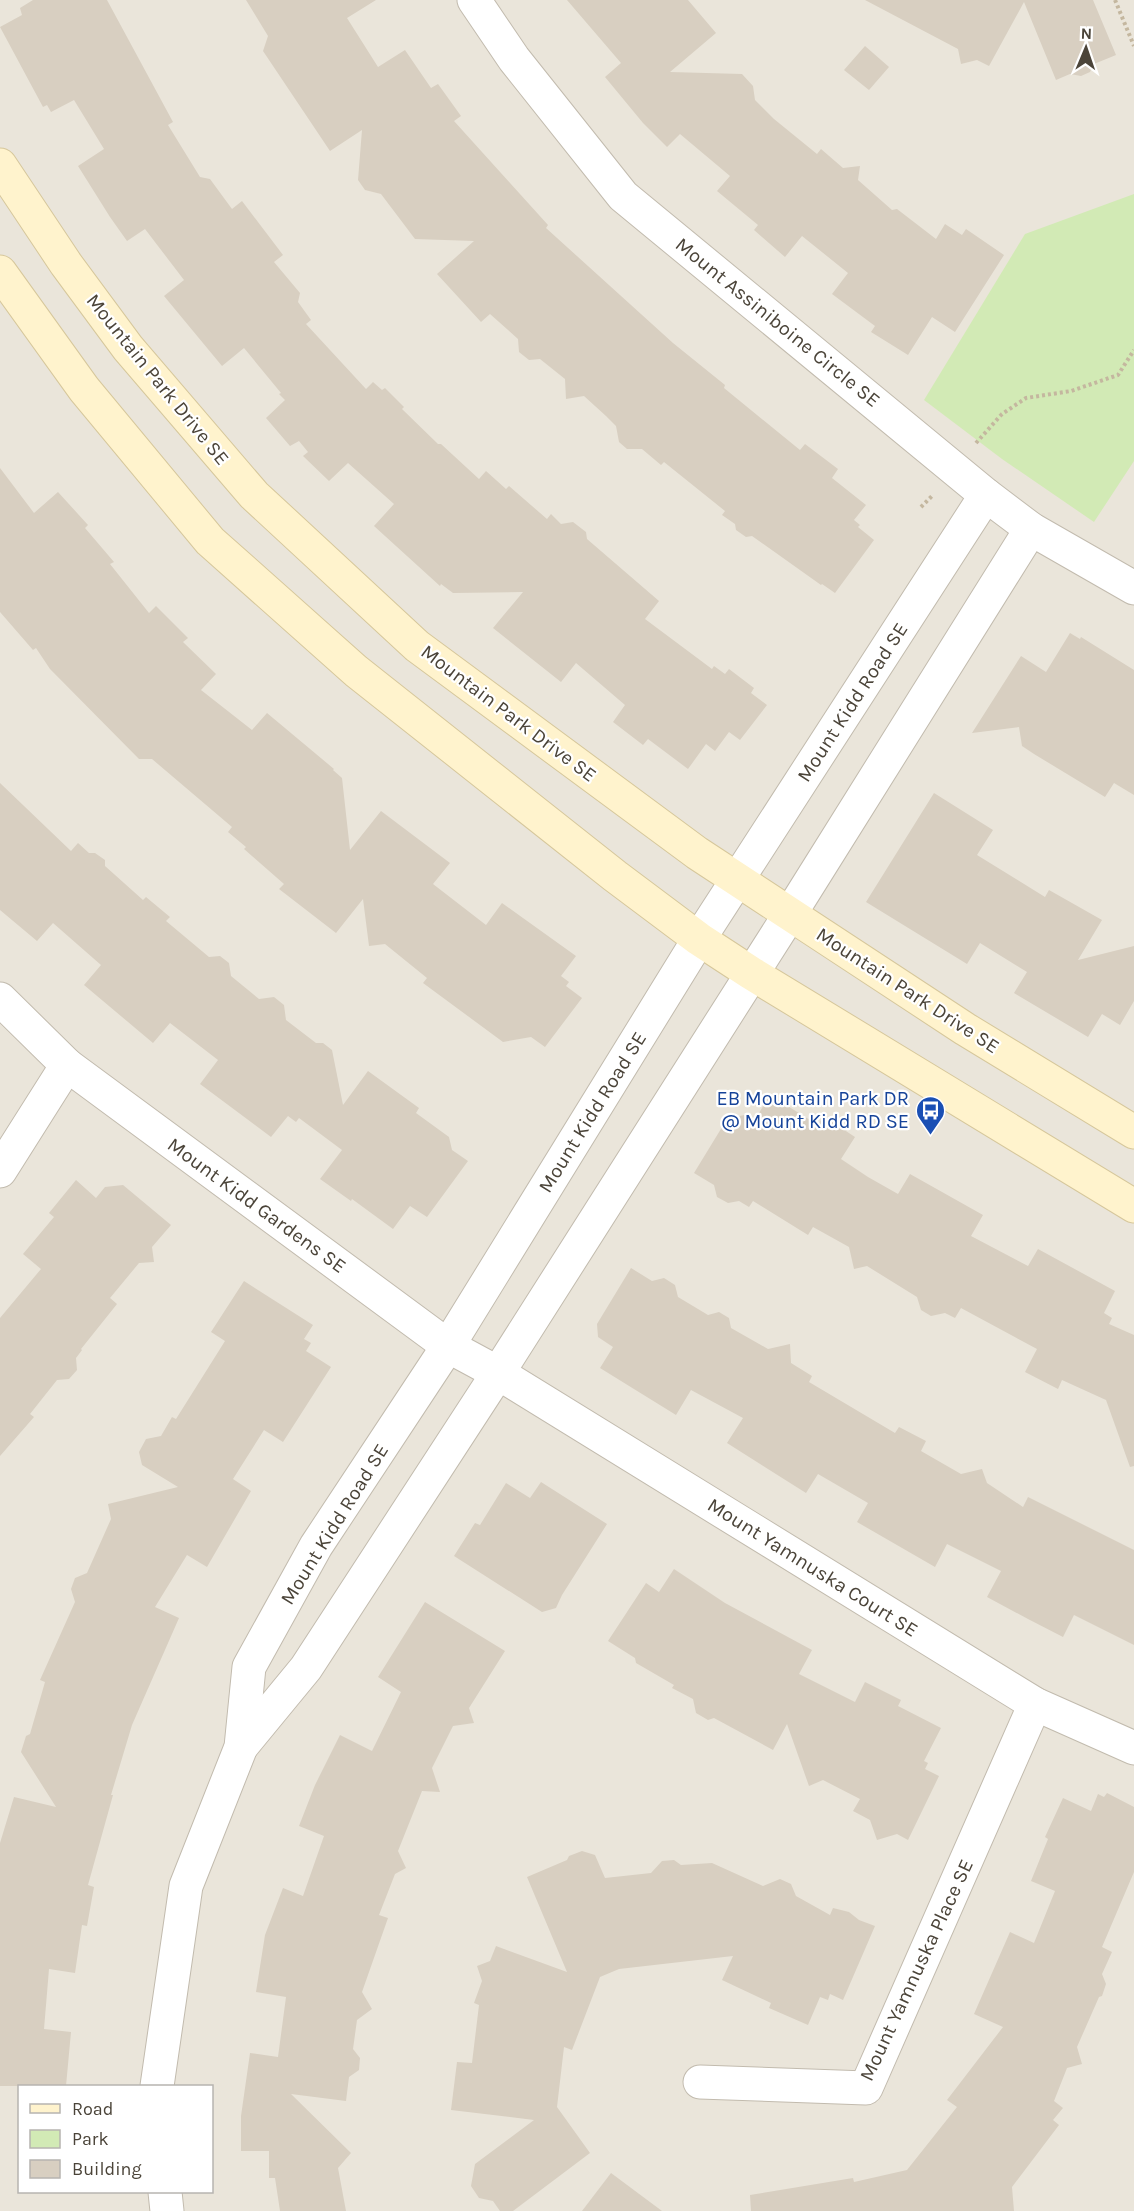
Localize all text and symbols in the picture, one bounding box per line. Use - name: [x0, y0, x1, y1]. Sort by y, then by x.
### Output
- north arrow: [1056, 18, 1116, 78]
- text: N: [1080, 24, 1093, 43]
- street label: Mount Assiniboine Circle SE: [671, 233, 885, 412]
- street label: Mountain Park Drive SE: [81, 289, 234, 470]
- street label: Mount Kidd Road SE: [792, 618, 912, 786]
- street label: Mountain Park Drive SE: [417, 640, 601, 787]
- street label: Mountain Park Drive SE: [812, 923, 1004, 1058]
- street label: Mount Kidd Road SE: [534, 1028, 651, 1197]
- place label: EB Mountain Park DR @ Mount Kidd RD SE: [716, 1087, 909, 1133]
- bus stop icon: EB Mountain Park DR @ Mount Kidd RD SE: [914, 1094, 946, 1136]
- street label: Mount Kidd Gardens SE: [163, 1133, 350, 1278]
- street label: Mount Kidd Road SE: [276, 1440, 393, 1609]
- street label: Mount Yamnuska Court SE: [703, 1493, 922, 1642]
- street label: Mount Yamnuska Place SE: [855, 1856, 978, 2085]
- legend: [18, 2085, 213, 2193]
- text: Road: [72, 2098, 113, 2120]
- text: Park: [72, 2128, 109, 2150]
- text: Building: [72, 2158, 142, 2180]

